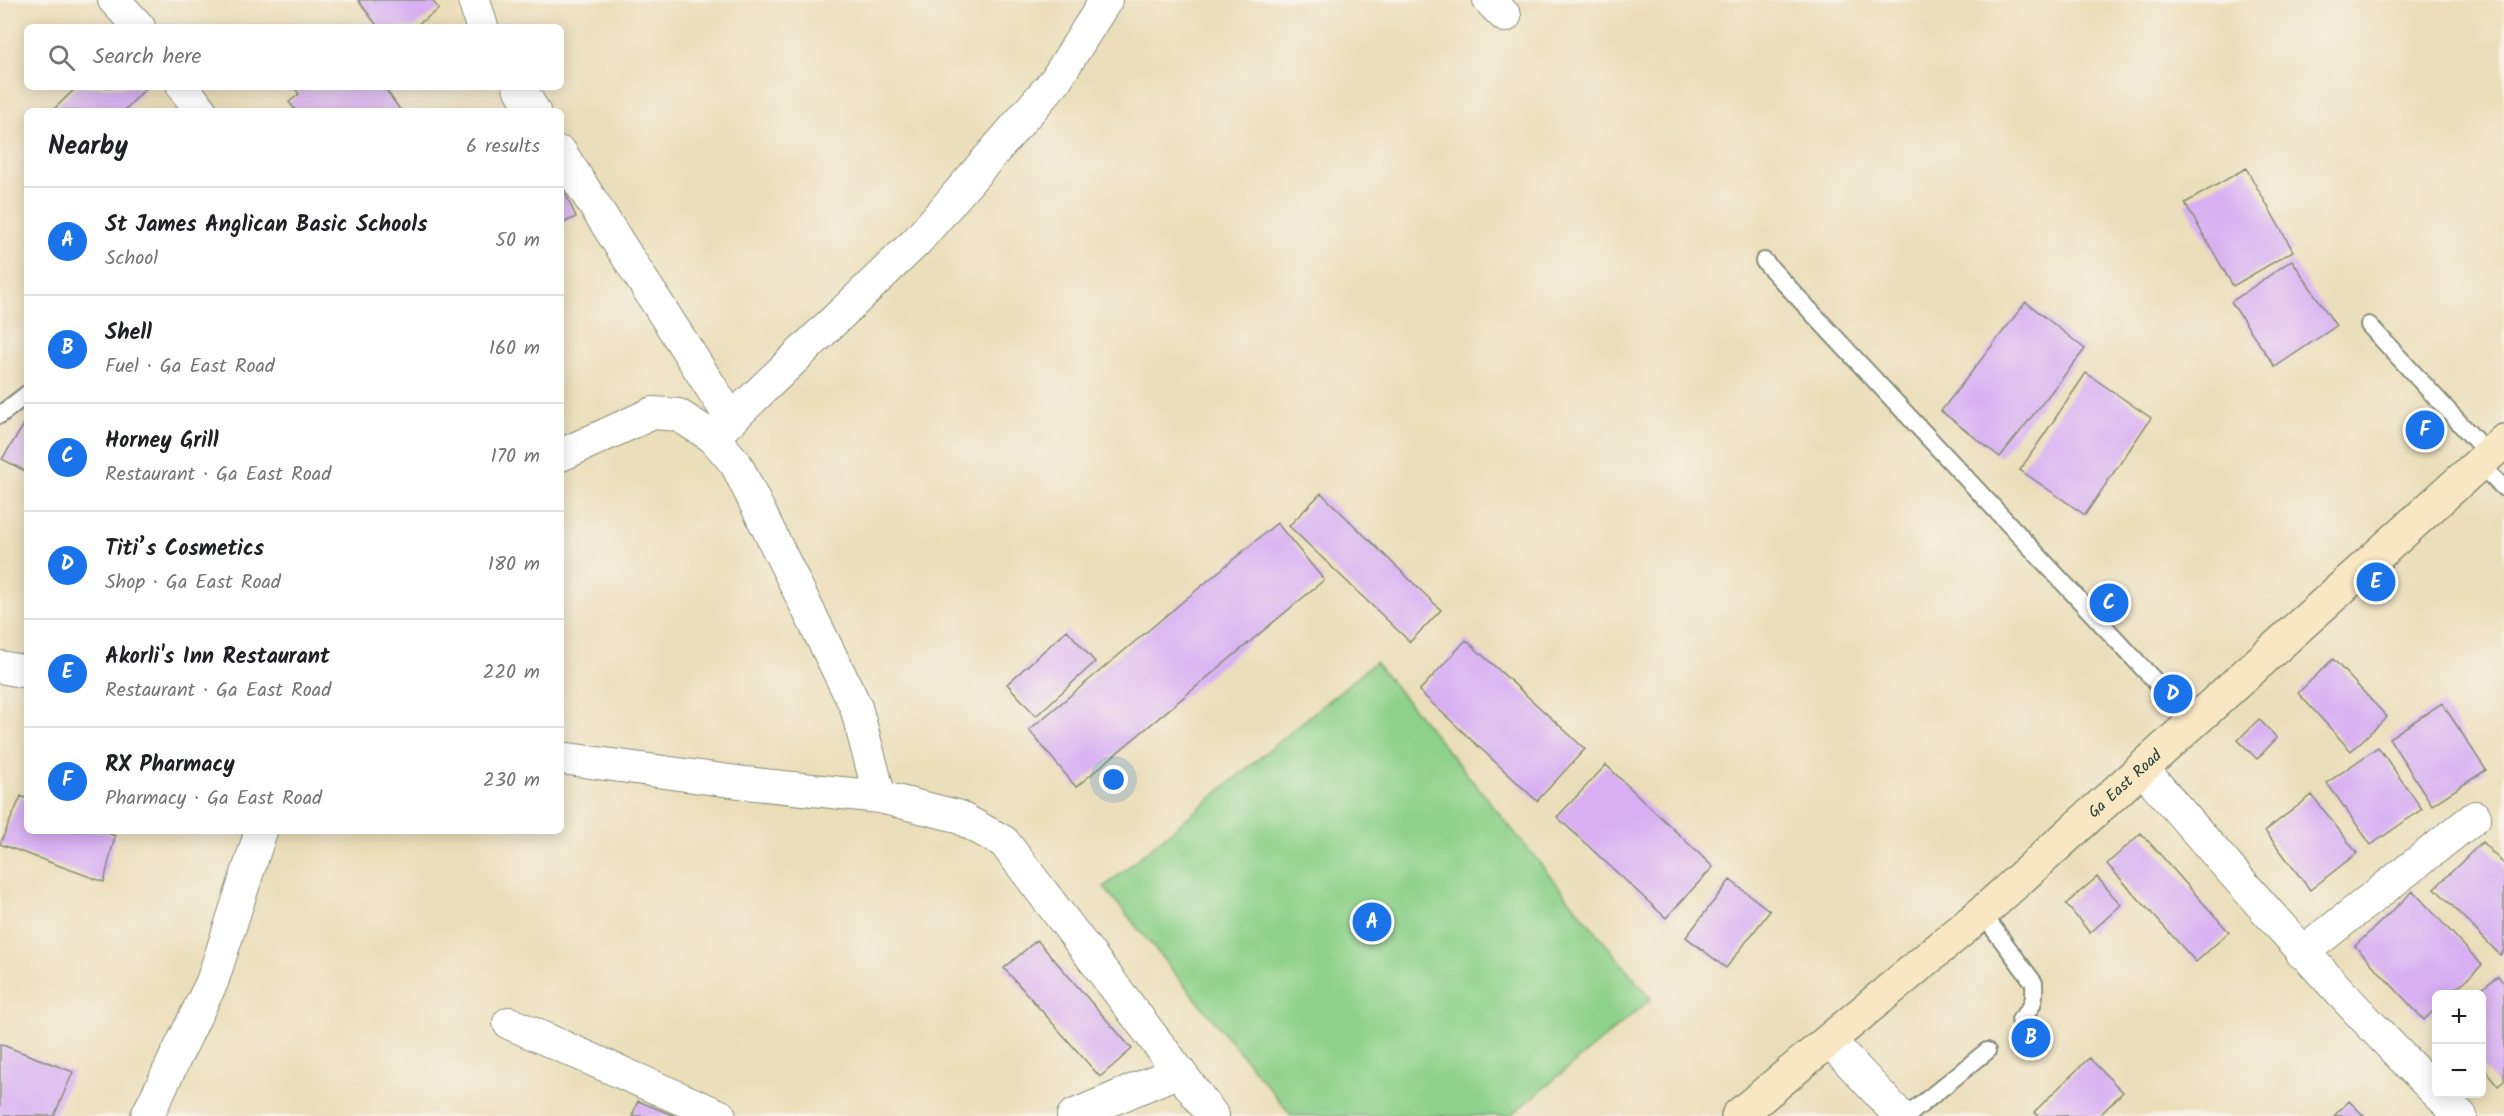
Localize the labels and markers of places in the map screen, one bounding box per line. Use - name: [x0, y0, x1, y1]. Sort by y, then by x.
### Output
- pin: F: [2406, 408, 2444, 452]
- pin: E: [2356, 560, 2396, 604]
- pin: C: [2090, 580, 2128, 626]
- pin: D: [2154, 672, 2192, 716]
- pin: A: [1352, 900, 1392, 944]
- pin: B: [2012, 1016, 2050, 1060]

